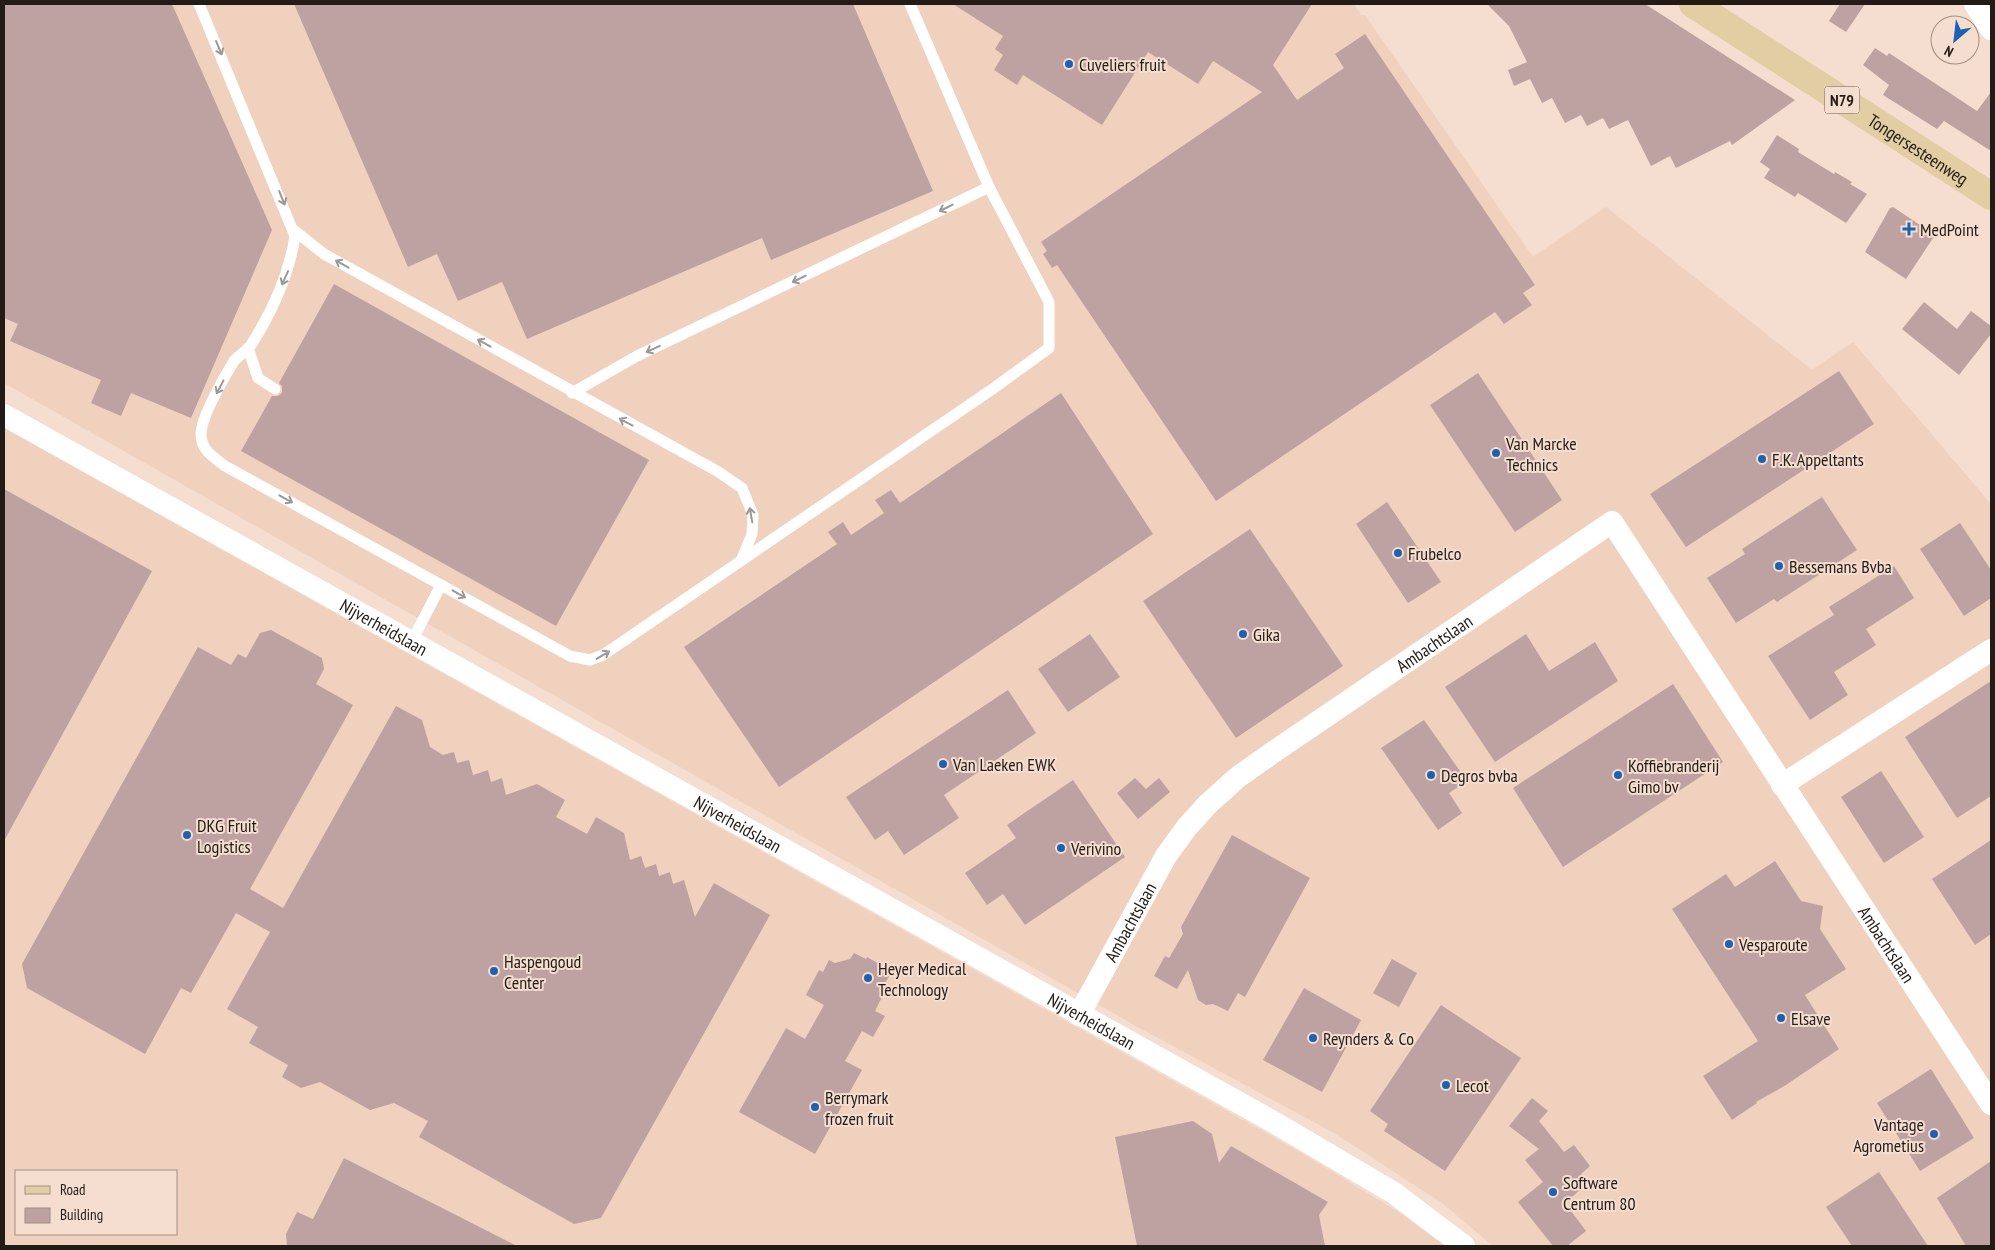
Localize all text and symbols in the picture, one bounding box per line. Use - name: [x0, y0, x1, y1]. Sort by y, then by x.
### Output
- north arrow: [1930, 15, 1980, 65]
- one-way arrow: [215, 41, 224, 56]
- text: N: [1941, 42, 1956, 61]
- place label: Cuveliers fruit: [1079, 53, 1166, 76]
- marker: Cuveliers fruit: [1063, 58, 1075, 70]
- road number: N79: [1824, 86, 1860, 114]
- street label: Tongersesteenweg: [1864, 108, 1973, 190]
- one-way arrow: [277, 190, 287, 205]
- one-way arrow: [938, 203, 953, 213]
- place label: MedPoint: [1920, 218, 1979, 241]
- marker: MedPoint: [1902, 222, 1916, 236]
- one-way arrow: [334, 259, 349, 269]
- one-way arrow: [279, 270, 289, 285]
- one-way arrow: [792, 274, 807, 284]
- one-way arrow: [477, 338, 491, 348]
- one-way arrow: [646, 345, 661, 354]
- one-way arrow: [215, 380, 225, 394]
- one-way arrow: [618, 417, 633, 427]
- place label: Van Marcke Technics: [1505, 432, 1577, 476]
- marker: Van Marcke Technics: [1490, 447, 1502, 459]
- place label: F.K. Appeltants: [1772, 448, 1864, 471]
- marker: F.K. Appeltants: [1756, 453, 1768, 465]
- one-way arrow: [278, 495, 292, 505]
- one-way arrow: [745, 507, 755, 523]
- place label: Frubelco: [1408, 542, 1462, 565]
- marker: Frubelco: [1392, 547, 1404, 559]
- place label: Bessemans Bvba: [1789, 555, 1892, 578]
- marker: Bessemans Bvba: [1773, 560, 1785, 572]
- one-way arrow: [451, 590, 465, 600]
- street label: Nijverheidslaan: [336, 593, 432, 660]
- street label: Ambachtslaan: [1391, 609, 1476, 677]
- place label: Gika: [1253, 623, 1280, 646]
- marker: Gika: [1237, 628, 1249, 640]
- one-way arrow: [596, 649, 610, 659]
- place label: Van Laeken EWK: [952, 753, 1056, 776]
- place label: Koffiebranderij Gimo bv: [1628, 754, 1719, 798]
- marker: Van Laeken EWK: [937, 758, 949, 770]
- place label: Degros bvba: [1441, 764, 1518, 787]
- marker: Degros bvba: [1425, 769, 1437, 781]
- marker: Koffiebranderij Gimo bv: [1612, 769, 1624, 781]
- street label: Nijverheidslaan: [690, 790, 786, 857]
- place label: DKG Fruit Logistics: [197, 814, 257, 858]
- marker: DKG Fruit Logistics: [181, 829, 193, 841]
- place label: Verivino: [1070, 837, 1122, 860]
- marker: Verivino: [1055, 842, 1067, 854]
- street label: Ambachtslaan: [1099, 878, 1161, 966]
- street label: Ambachtslaan: [1853, 901, 1920, 987]
- place label: Vesparoute: [1738, 933, 1808, 956]
- marker: Vesparoute: [1723, 938, 1735, 950]
- place label: Haspengoud Center: [504, 950, 581, 994]
- place label: Heyer Medical Technology: [878, 957, 967, 1001]
- marker: Haspengoud Center: [488, 965, 500, 977]
- marker: Heyer Medical Technology: [862, 972, 874, 984]
- street label: Nijverheidslaan: [1044, 987, 1139, 1054]
- place label: Elsave: [1791, 1007, 1831, 1030]
- marker: Elsave: [1775, 1012, 1787, 1024]
- place label: Reynders & Co: [1323, 1027, 1414, 1050]
- marker: Reynders & Co: [1307, 1032, 1319, 1044]
- place label: Lecot: [1456, 1074, 1489, 1097]
- marker: Lecot: [1440, 1079, 1452, 1091]
- place label: Berrymark frozen fruit: [825, 1086, 894, 1130]
- marker: Berrymark frozen fruit: [809, 1101, 821, 1113]
- place label: Vantage Agrometius: [1853, 1113, 1924, 1157]
- marker: Vantage Agrometius: [1928, 1128, 1940, 1140]
- legend: [15, 1170, 178, 1235]
- place label: Software Centrum 80: [1563, 1171, 1636, 1215]
- text: Road: [60, 1180, 86, 1199]
- marker: Software Centrum 80: [1547, 1186, 1559, 1198]
- text: Building: [60, 1205, 103, 1224]

